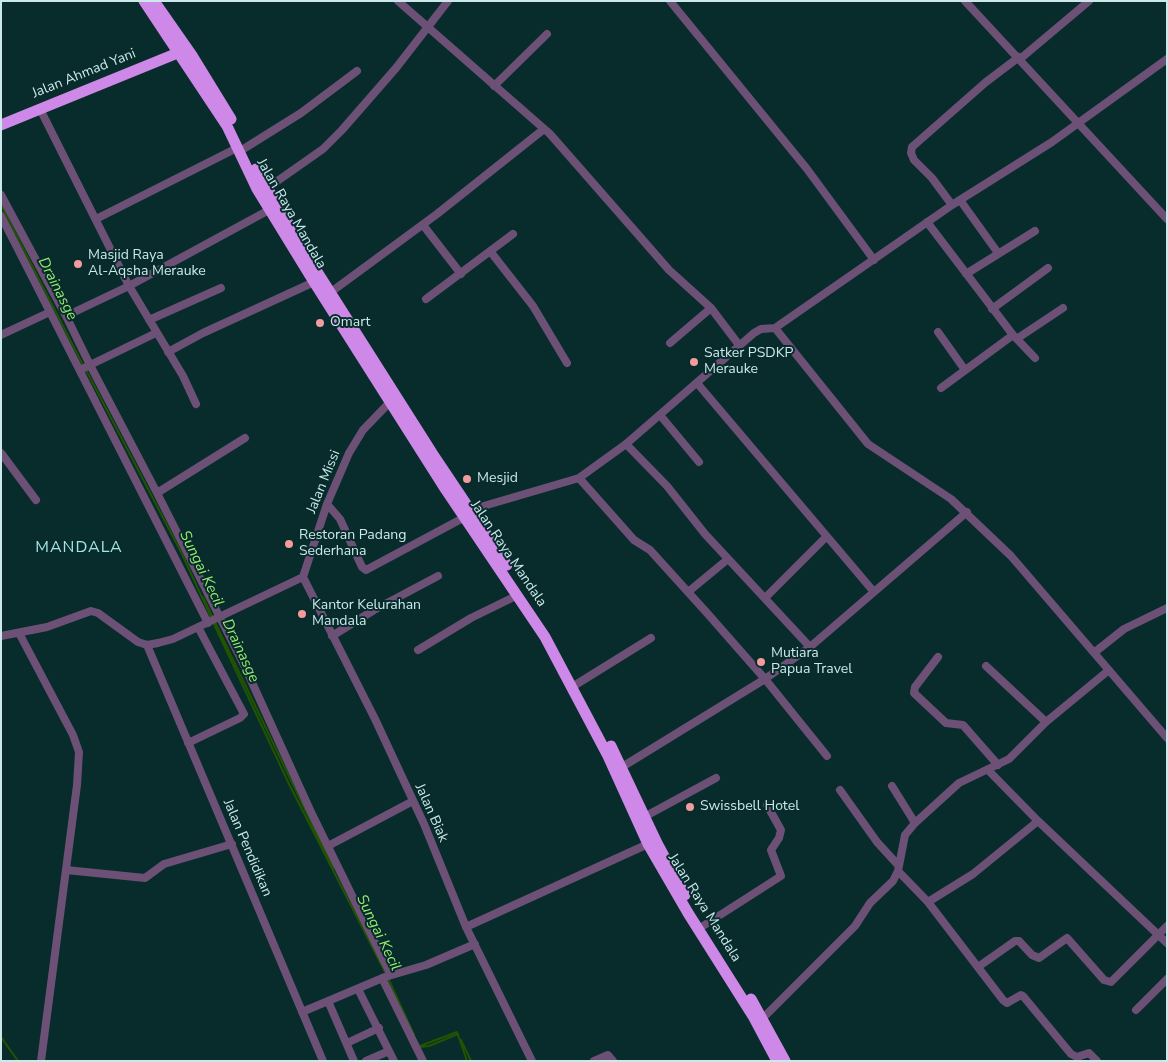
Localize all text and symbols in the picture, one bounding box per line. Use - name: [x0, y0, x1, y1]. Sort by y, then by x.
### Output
- street label: Jalan Ahmad Yani: [30, 46, 138, 102]
- street label: Jalan Raya Mandala: [253, 156, 329, 272]
- place label: Masjid Raya Al-Aqsha Merauke: [88, 248, 206, 280]
- water label: Drainasge: [33, 254, 81, 324]
- marker: Masjid Raya Al-Aqsha Merauke: [72, 258, 84, 270]
- place label: Omart: [330, 315, 370, 331]
- marker: Omart: [314, 317, 326, 329]
- place label: Satker PSDKP Merauke: [704, 346, 793, 378]
- marker: Satker PSDKP Merauke: [688, 356, 700, 368]
- street label: Jalan Missi: [304, 448, 344, 516]
- place label: Mesjid: [477, 471, 518, 487]
- marker: Mesjid: [461, 473, 473, 485]
- street label: Jalan Raya Mandala: [466, 498, 550, 610]
- water label: Sungai Kecil: [175, 528, 227, 610]
- place label: Restoran Padang Sederhana: [299, 528, 407, 560]
- district label: MANDALA: [34, 538, 124, 558]
- marker: Restoran Padang Sederhana: [283, 538, 295, 550]
- place label: Kantor Kelurahan Mandala: [312, 598, 421, 630]
- marker: Kantor Kelurahan Mandala: [296, 608, 308, 620]
- water label: Drainasge: [217, 616, 263, 686]
- place label: Mutiara Papua Travel: [771, 646, 852, 679]
- marker: Mutiara Papua Travel: [755, 656, 767, 668]
- street label: Jalan Biak: [411, 781, 451, 845]
- street label: Jalan Pendidikan: [219, 797, 275, 899]
- place label: Swissbell Hotel: [700, 799, 799, 815]
- marker: Swissbell Hotel: [684, 801, 696, 813]
- street label: Jalan Raya Mandala: [664, 851, 744, 965]
- water label: Sungai Kecil: [352, 892, 404, 974]

